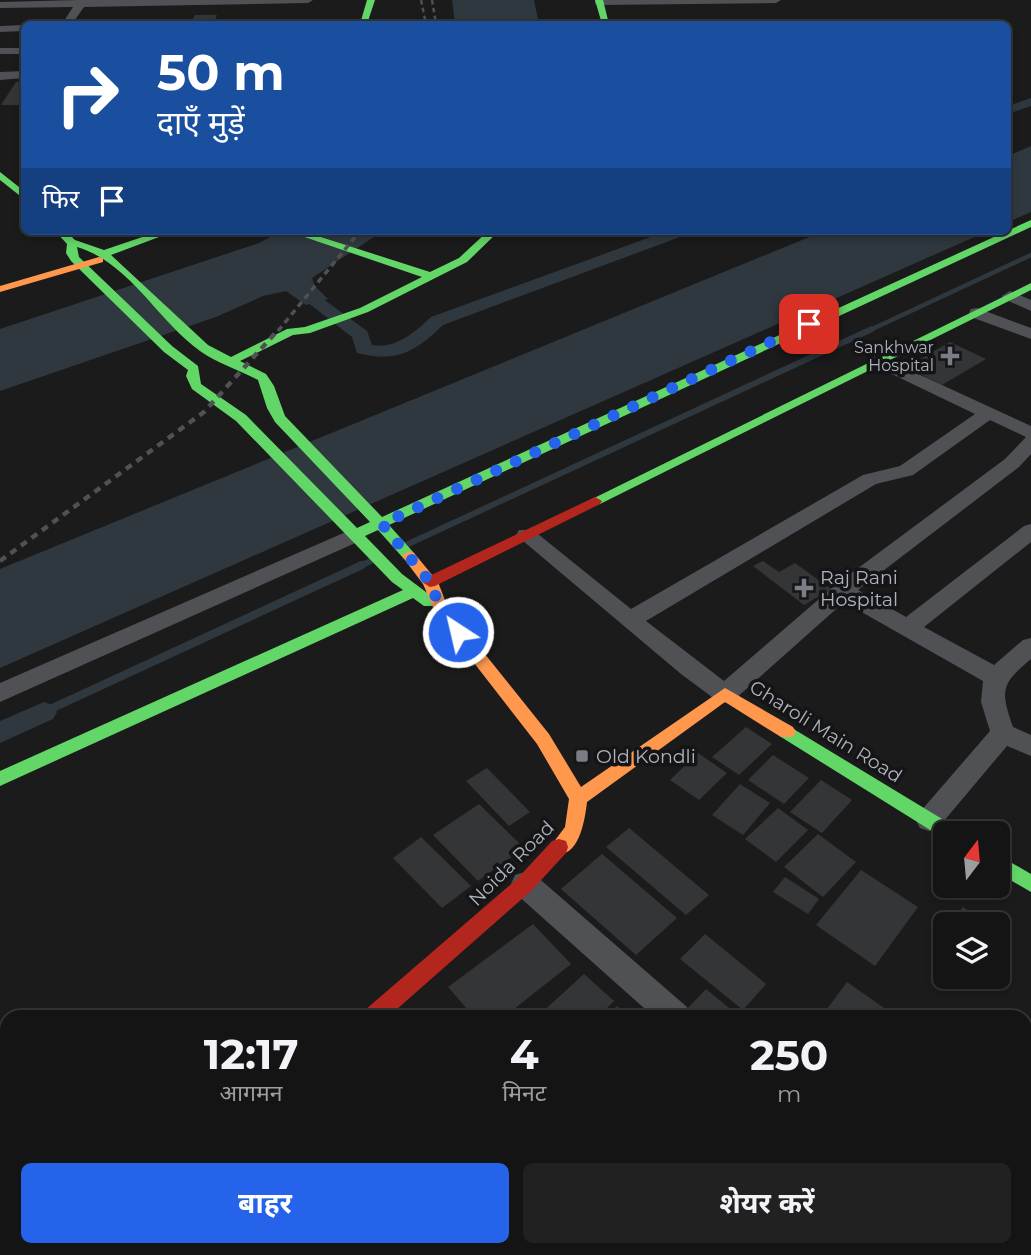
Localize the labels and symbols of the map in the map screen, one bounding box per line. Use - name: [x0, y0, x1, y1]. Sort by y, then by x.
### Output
- pin: [779, 294, 839, 354]
- place label: Sankhwar Hospital: [854, 338, 934, 375]
- marker: Sankhwar Hospital: [940, 346, 960, 366]
- place label: Raj Rani Hospital: [820, 566, 898, 611]
- marker: Raj Rani Hospital: [794, 578, 814, 598]
- position arrow: [421, 595, 495, 669]
- street label: Gharoli Main Road: [745, 675, 906, 788]
- place label: Old Kondli: [596, 745, 696, 768]
- marker: Old Kondli: [574, 748, 590, 764]
- street label: Noida Road: [464, 816, 559, 911]
- north arrow: [933, 821, 1010, 898]

